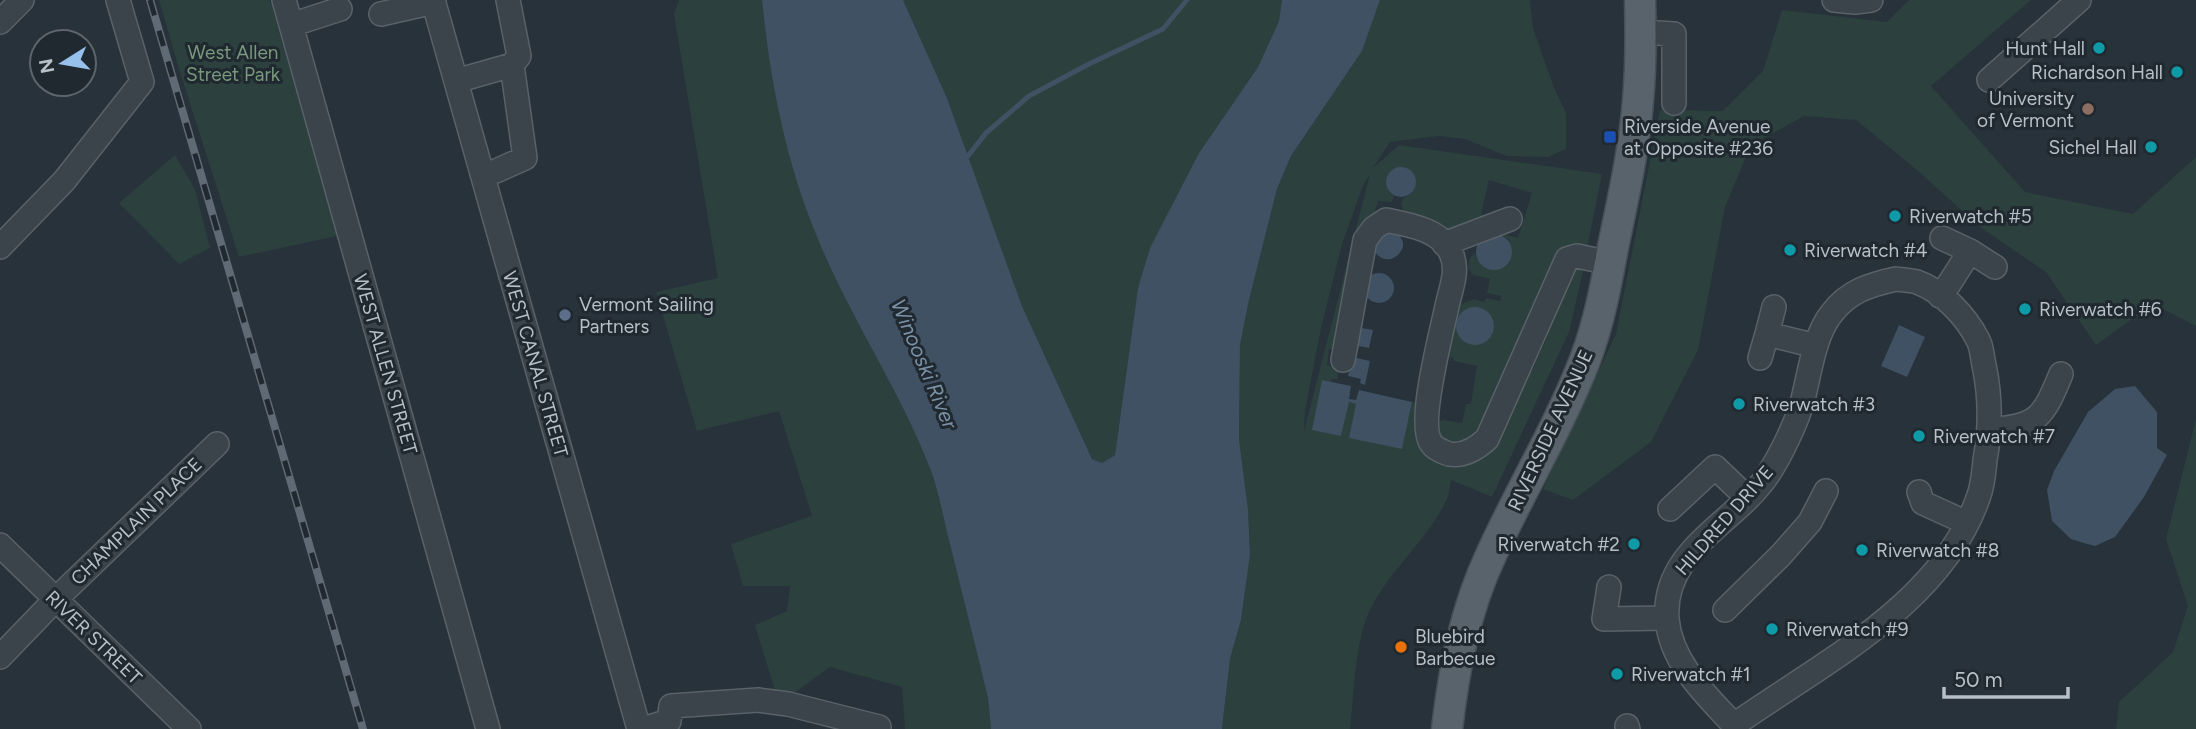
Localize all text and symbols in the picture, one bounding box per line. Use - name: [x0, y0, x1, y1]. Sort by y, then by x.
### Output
- north arrow: [28, 28, 98, 98]
- place label: Hunt Hall: [2005, 37, 2085, 60]
- marker: Hunt Hall: [2091, 40, 2107, 56]
- park label: West Allen Street Park: [186, 41, 281, 86]
- text: N: [34, 57, 59, 76]
- place label: Richardson Hall: [2031, 61, 2163, 84]
- marker: Richardson Hall: [2169, 64, 2185, 80]
- place label: University of Vermont: [1977, 87, 2074, 132]
- marker: University of Vermont: [2080, 101, 2096, 117]
- place label: Riverside Avenue at Opposite #236: [1624, 115, 1773, 160]
- marker: Riverside Avenue at Opposite #236: [1602, 129, 1618, 145]
- place label: Sichel Hall: [2048, 136, 2137, 159]
- marker: Sichel Hall: [2143, 139, 2159, 155]
- place label: Riverwatch #5: [1909, 205, 2032, 228]
- marker: Riverwatch #5: [1887, 208, 1903, 224]
- place label: Riverwatch #4: [1804, 239, 1928, 262]
- marker: Riverwatch #4: [1782, 242, 1798, 258]
- street label: WEST CANAL STREET: [498, 269, 573, 460]
- street label: WEST ALLEN STREET: [349, 271, 422, 458]
- place label: Vermont Sailing Partners: [579, 293, 714, 338]
- water label: Winooski River: [886, 295, 963, 433]
- place label: Riverwatch #6: [2039, 298, 2162, 321]
- marker: Riverwatch #6: [2017, 301, 2033, 317]
- marker: Vermont Sailing Partners: [557, 307, 573, 323]
- street label: RIVERSIDE AVENUE: [1503, 346, 1598, 514]
- place label: Riverwatch #3: [1753, 393, 1875, 416]
- marker: Riverwatch #3: [1731, 396, 1747, 412]
- place label: Riverwatch #7: [1933, 425, 2055, 448]
- marker: Riverwatch #7: [1911, 428, 1927, 444]
- street label: CHAMPLAIN PLACE: [66, 453, 207, 590]
- street label: HILDRED DRIVE: [1670, 461, 1778, 580]
- place label: Riverwatch #2: [1498, 533, 1620, 556]
- marker: Riverwatch #2: [1626, 536, 1642, 552]
- place label: Riverwatch #8: [1876, 539, 1999, 562]
- marker: Riverwatch #8: [1854, 542, 1870, 558]
- street label: RIVER STREET: [41, 586, 147, 689]
- place label: Riverwatch #9: [1786, 618, 1909, 641]
- marker: Riverwatch #9: [1764, 621, 1780, 637]
- place label: Bluebird Barbecue: [1415, 625, 1495, 670]
- marker: Bluebird Barbecue: [1393, 639, 1409, 655]
- scale bar: [1944, 656, 2068, 700]
- place label: Riverwatch #1: [1631, 663, 1751, 686]
- marker: Riverwatch #1: [1609, 666, 1625, 682]
- text: 50 m: [1954, 667, 2003, 692]

